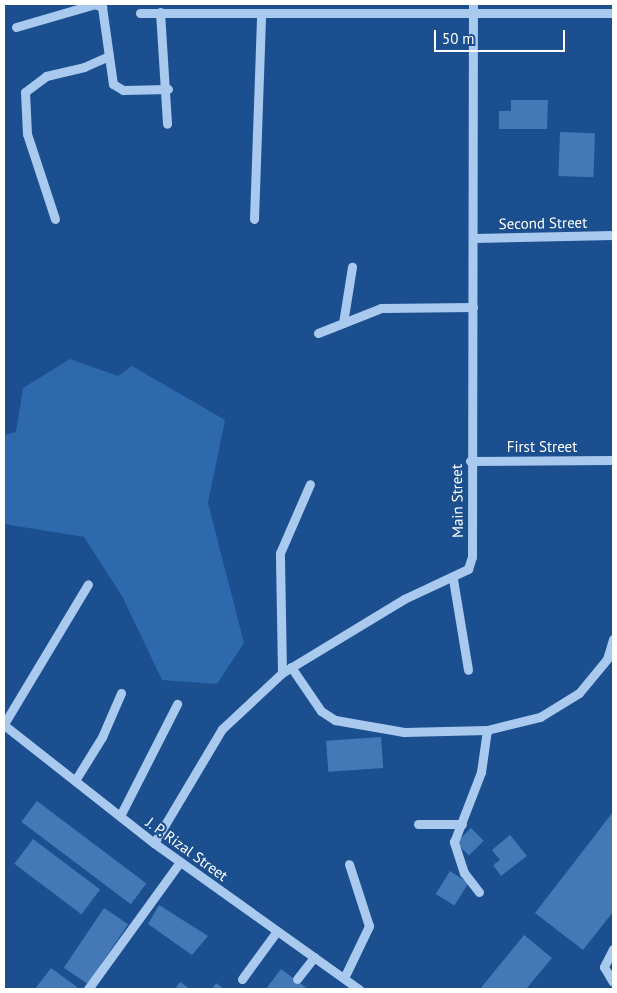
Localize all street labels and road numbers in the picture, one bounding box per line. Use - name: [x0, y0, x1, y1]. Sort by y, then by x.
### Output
- street label: Second Street: [499, 213, 587, 233]
- street label: First Street: [507, 438, 577, 456]
- street label: Main Street: [447, 464, 467, 538]
- street label: J. P. Rizal Street: [142, 813, 232, 885]

